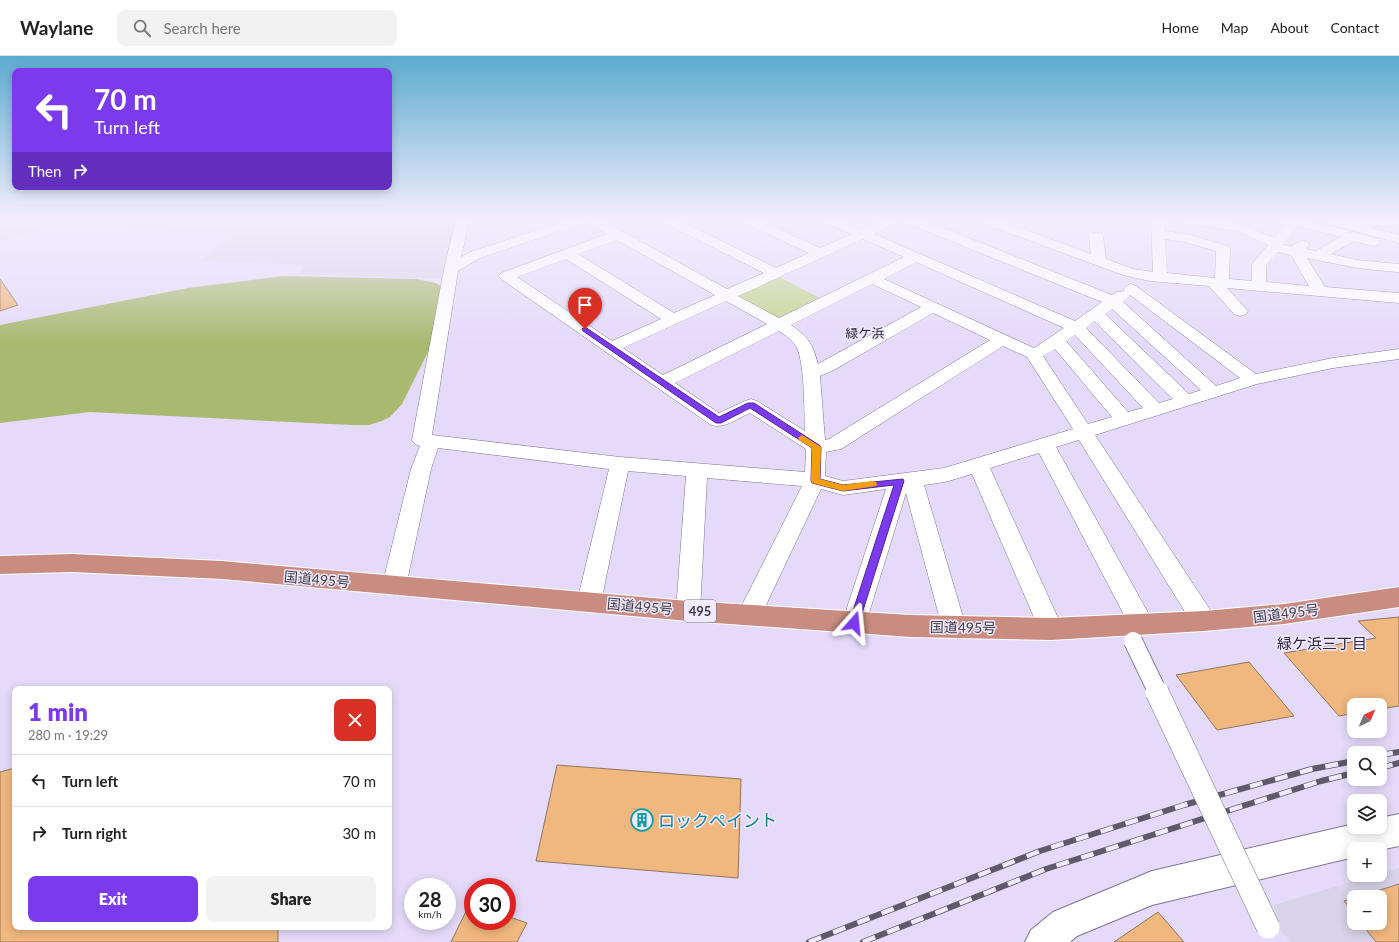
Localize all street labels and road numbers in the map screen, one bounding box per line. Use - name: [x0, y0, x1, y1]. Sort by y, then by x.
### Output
- street label: 国道495号: [283, 568, 351, 590]
- street label: 国道495号: [606, 595, 674, 617]
- road number: 495: [684, 600, 716, 622]
- street label: 国道495号: [1252, 601, 1320, 625]
- street label: 国道495号: [930, 618, 996, 636]

